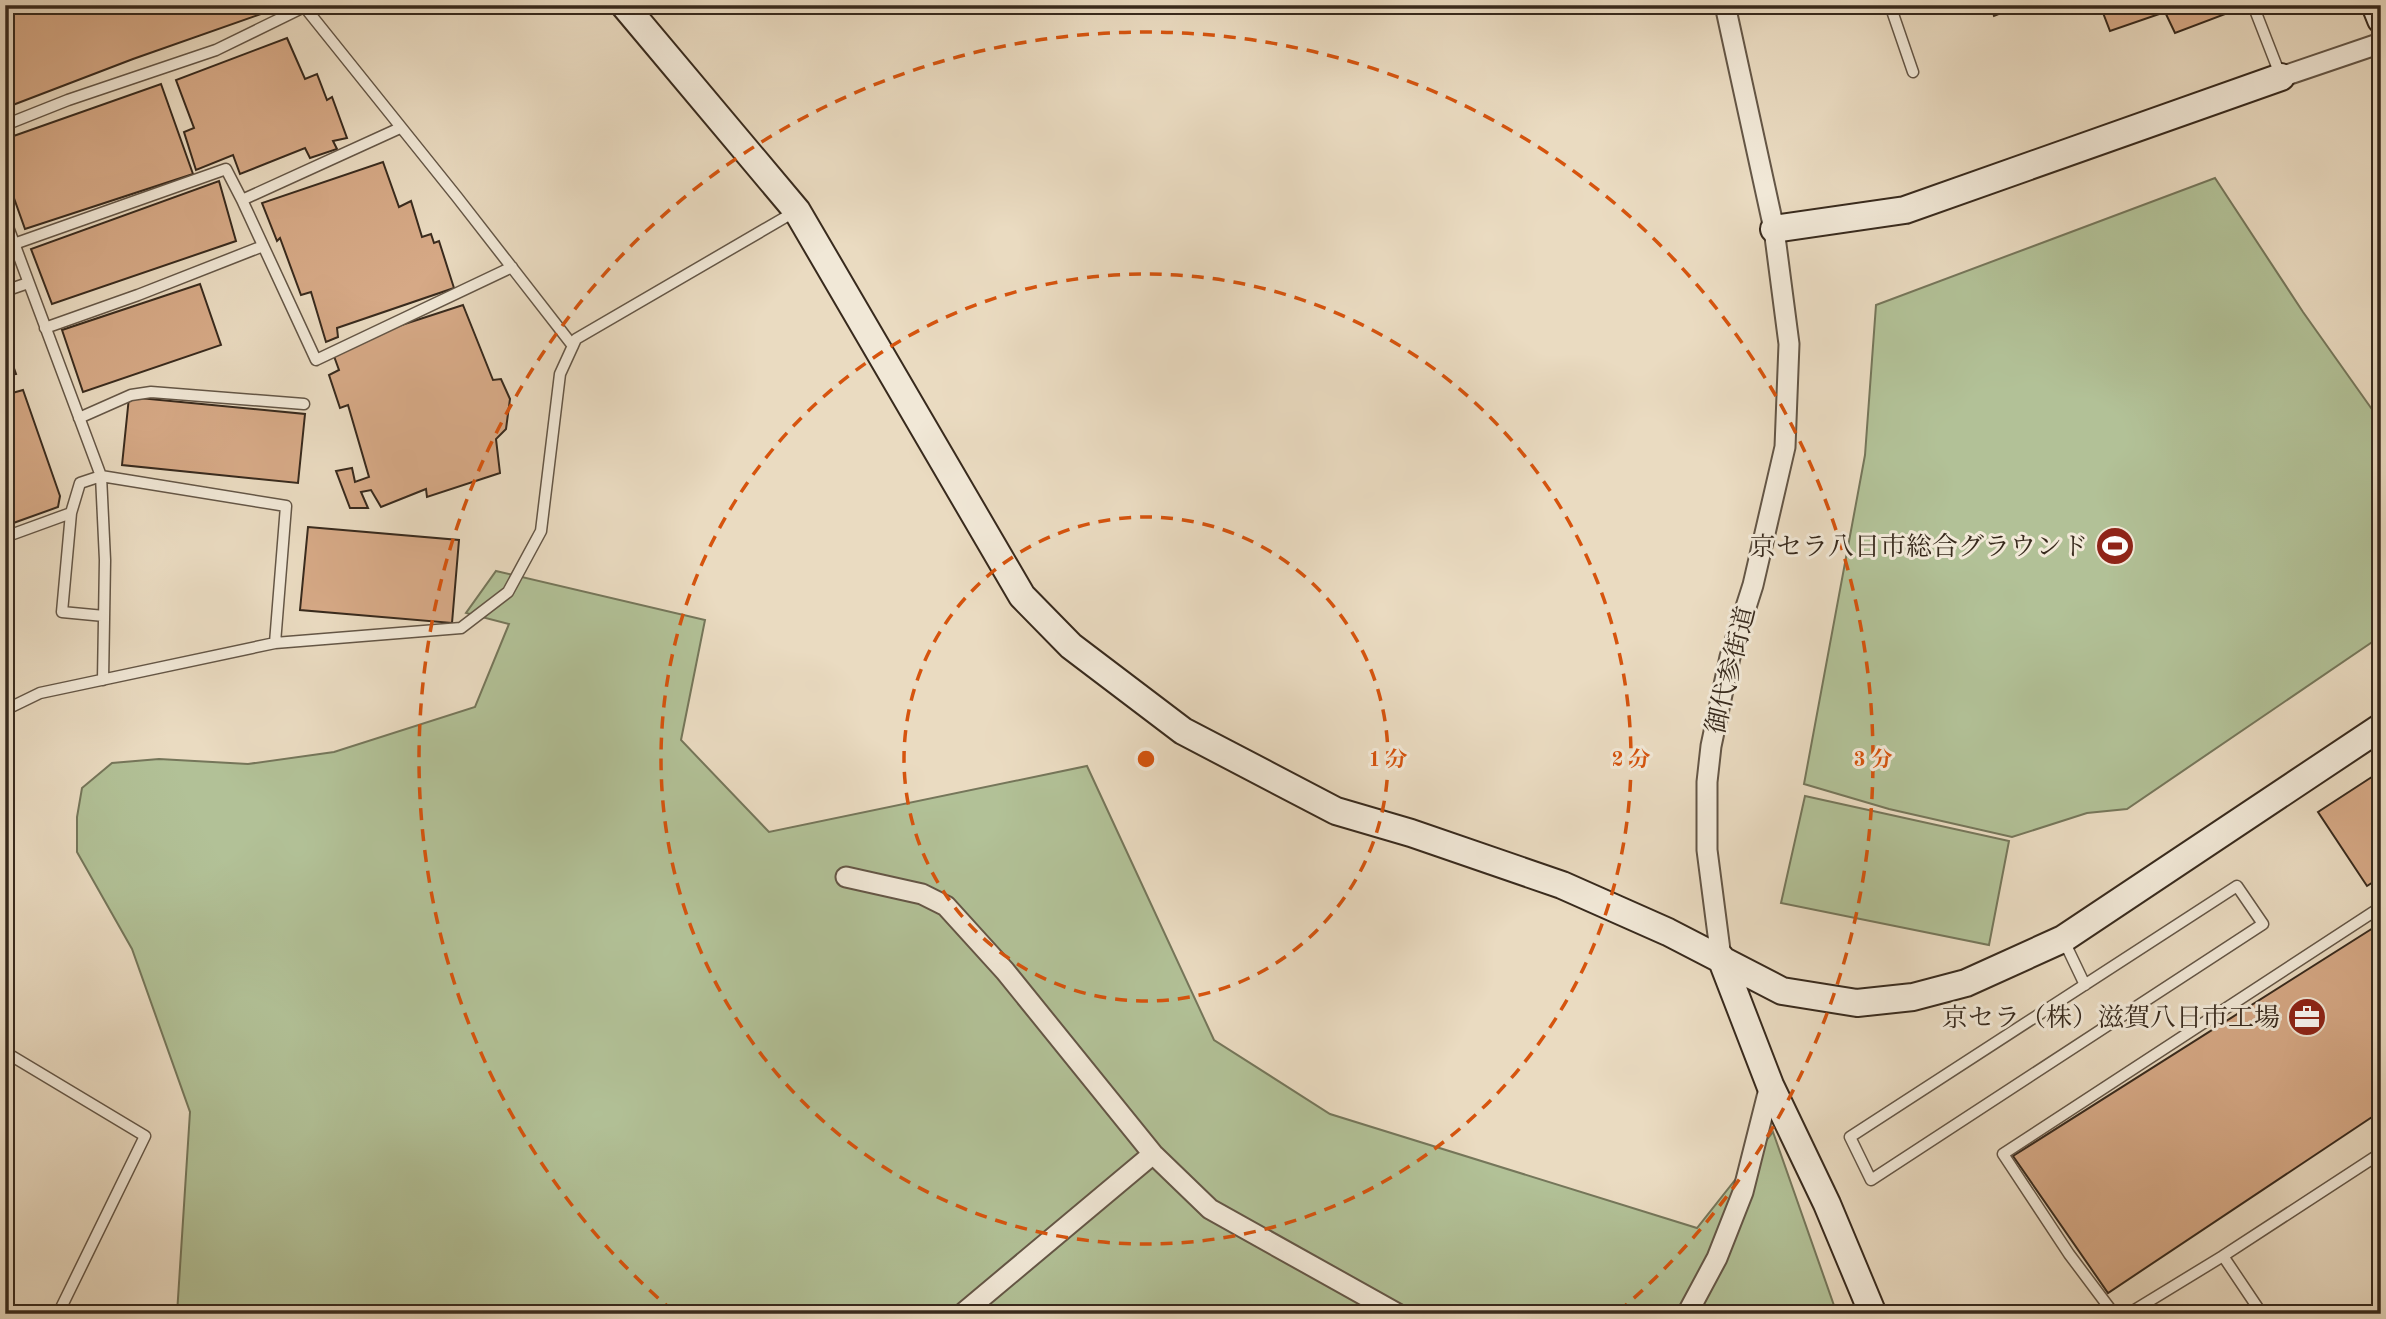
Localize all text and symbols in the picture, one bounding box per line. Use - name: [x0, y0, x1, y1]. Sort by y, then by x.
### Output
- sports icon: 京セラ八日市総合グラウンド: [2094, 525, 2136, 567]
- place label: 京セラ八日市総合グラウンド: [1750, 532, 2088, 561]
- street label: 御代参街道: [1702, 604, 1760, 737]
- centre of rings: [1134, 747, 1158, 771]
- text: 1 分: [1368, 748, 1408, 771]
- text: 2 分: [1611, 748, 1651, 771]
- text: 3 分: [1853, 748, 1893, 771]
- office icon: 京セラ（株）滋賀八日市工場: [2286, 996, 2328, 1038]
- place label: 京セラ（株）滋賀八日市工場: [1942, 1003, 2280, 1032]

